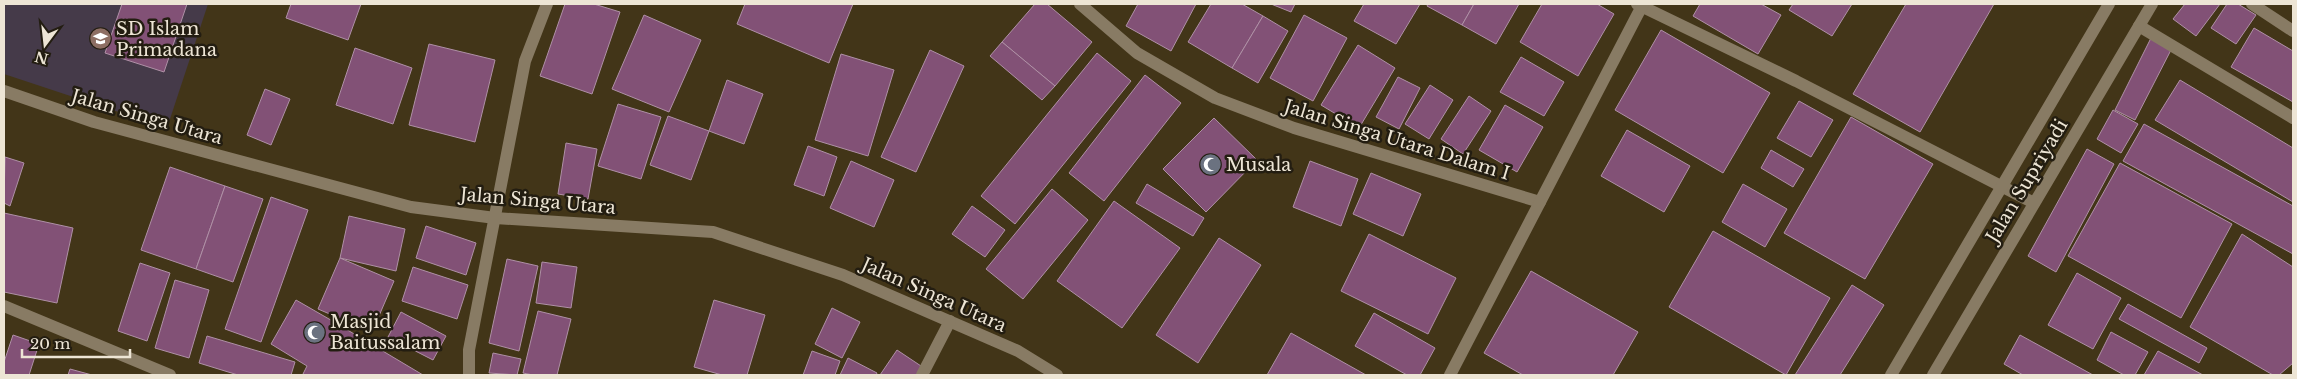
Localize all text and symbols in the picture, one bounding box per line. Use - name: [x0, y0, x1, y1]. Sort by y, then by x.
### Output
- place label: SD Islam Primadana: [116, 18, 217, 61]
- north arrow: [20, 20, 70, 70]
- school or university icon: SD Islam Primadana: [88, 27, 112, 51]
- text: N: [33, 47, 50, 68]
- street label: Jalan Singa Utara: [67, 84, 225, 149]
- street label: Jalan Singa Utara Dalam I: [1280, 95, 1512, 185]
- street label: Jalan Supriyadi: [1980, 115, 2072, 248]
- mosque icon: Musala: [1198, 153, 1222, 177]
- place label: Musala: [1226, 154, 1291, 176]
- street label: Jalan Singa Utara: [457, 183, 617, 219]
- street label: Jalan Singa Utara: [856, 252, 1010, 337]
- place label: Masjid Baitussalam: [330, 311, 440, 354]
- mosque icon: Masjid Baitussalam: [302, 320, 326, 344]
- scale bar: [22, 326, 130, 358]
- text: 20 m: [30, 334, 70, 353]

